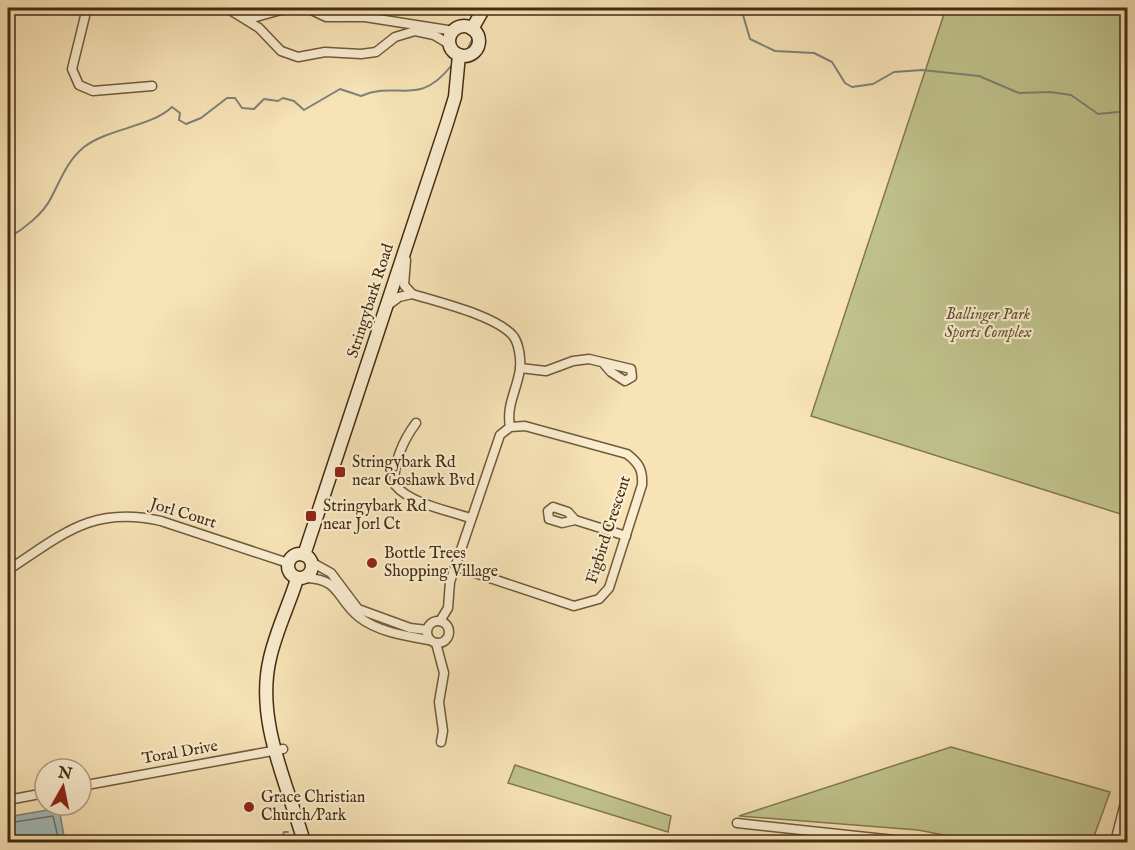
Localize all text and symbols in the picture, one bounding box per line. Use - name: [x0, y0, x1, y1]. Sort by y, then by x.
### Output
- street label: Stringybark Road: [343, 241, 399, 361]
- park label: Ballinger Park Sports Complex: [945, 305, 1032, 343]
- place label: Stringybark Rd near Goshawk Bvd: [352, 453, 475, 491]
- marker: Stringybark Rd near Goshawk Bvd: [333, 465, 347, 479]
- street label: Figbird Crescent: [582, 473, 636, 586]
- street label: Jorl Court: [146, 494, 219, 534]
- place label: Stringybark Rd near Jorl Ct: [323, 497, 427, 535]
- marker: Stringybark Rd near Jorl Ct: [304, 509, 318, 523]
- place label: Bottle Trees Shopping Village: [384, 544, 498, 582]
- marker: Bottle Trees Shopping Village: [365, 556, 379, 570]
- street label: Toral Drive: [140, 736, 220, 770]
- north arrow: [33, 757, 93, 817]
- text: N: [56, 763, 74, 785]
- place label: Grace Christian Church/Park: [261, 788, 366, 826]
- marker: Grace Christian Church/Park: [242, 800, 256, 814]

